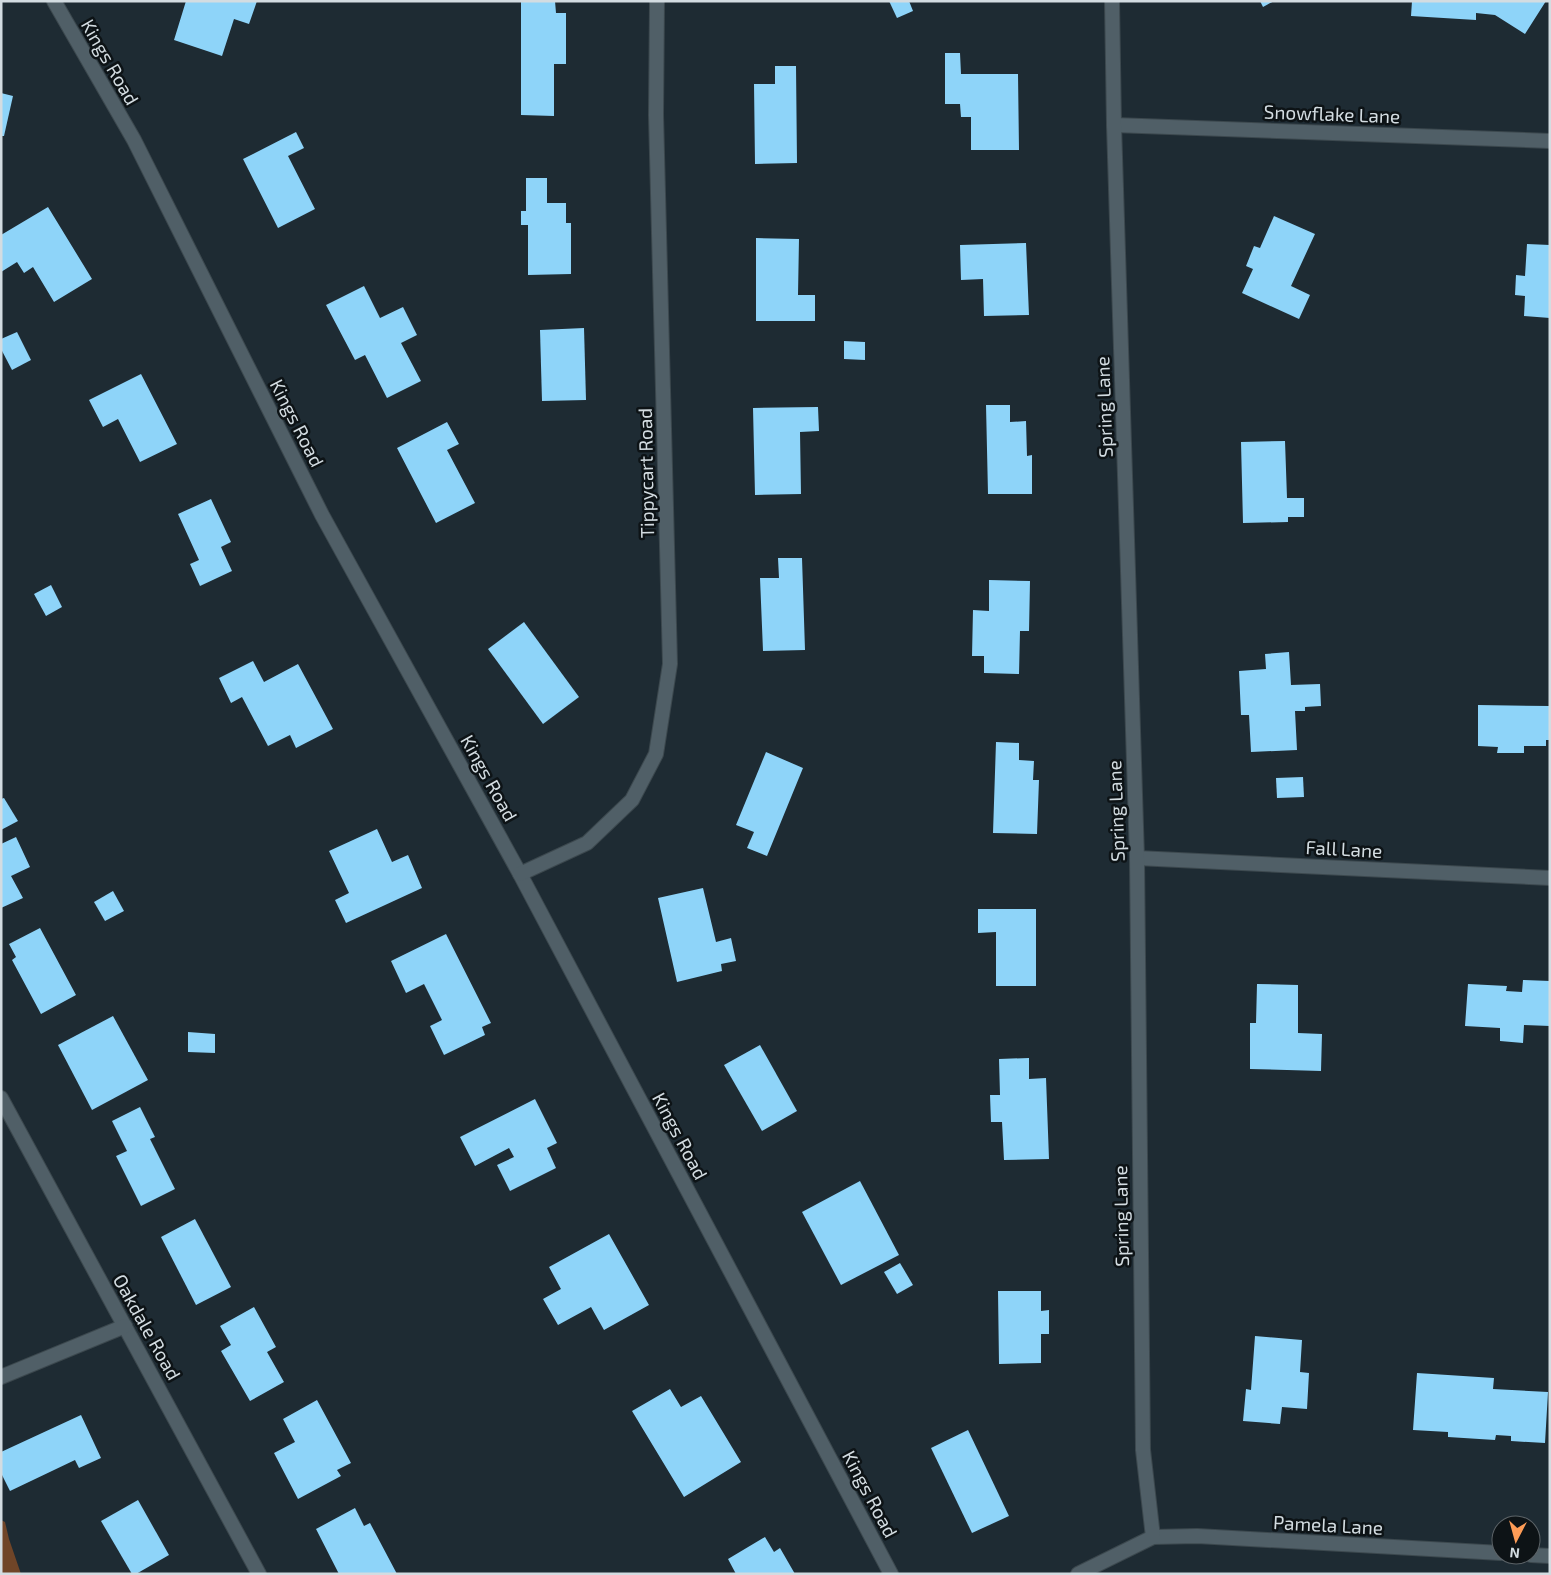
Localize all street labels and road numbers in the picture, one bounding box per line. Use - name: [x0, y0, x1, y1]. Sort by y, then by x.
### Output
- street label: Kings Road: [77, 15, 144, 109]
- street label: Snowflake Lane: [1263, 100, 1401, 127]
- street label: Spring Lane: [1090, 356, 1117, 458]
- street label: Kings Road: [266, 375, 329, 470]
- street label: Tippycart Road: [633, 408, 658, 538]
- street label: Kings Road: [456, 731, 523, 825]
- street label: Spring Lane: [1102, 760, 1129, 862]
- street label: Fall Lane: [1305, 835, 1383, 862]
- street label: Kings Road: [648, 1088, 713, 1183]
- street label: Spring Lane: [1108, 1165, 1133, 1267]
- street label: Oakdale Road: [109, 1270, 186, 1384]
- street label: Kings Road: [838, 1446, 903, 1541]
- street label: Pamela Lane: [1272, 1510, 1384, 1539]

